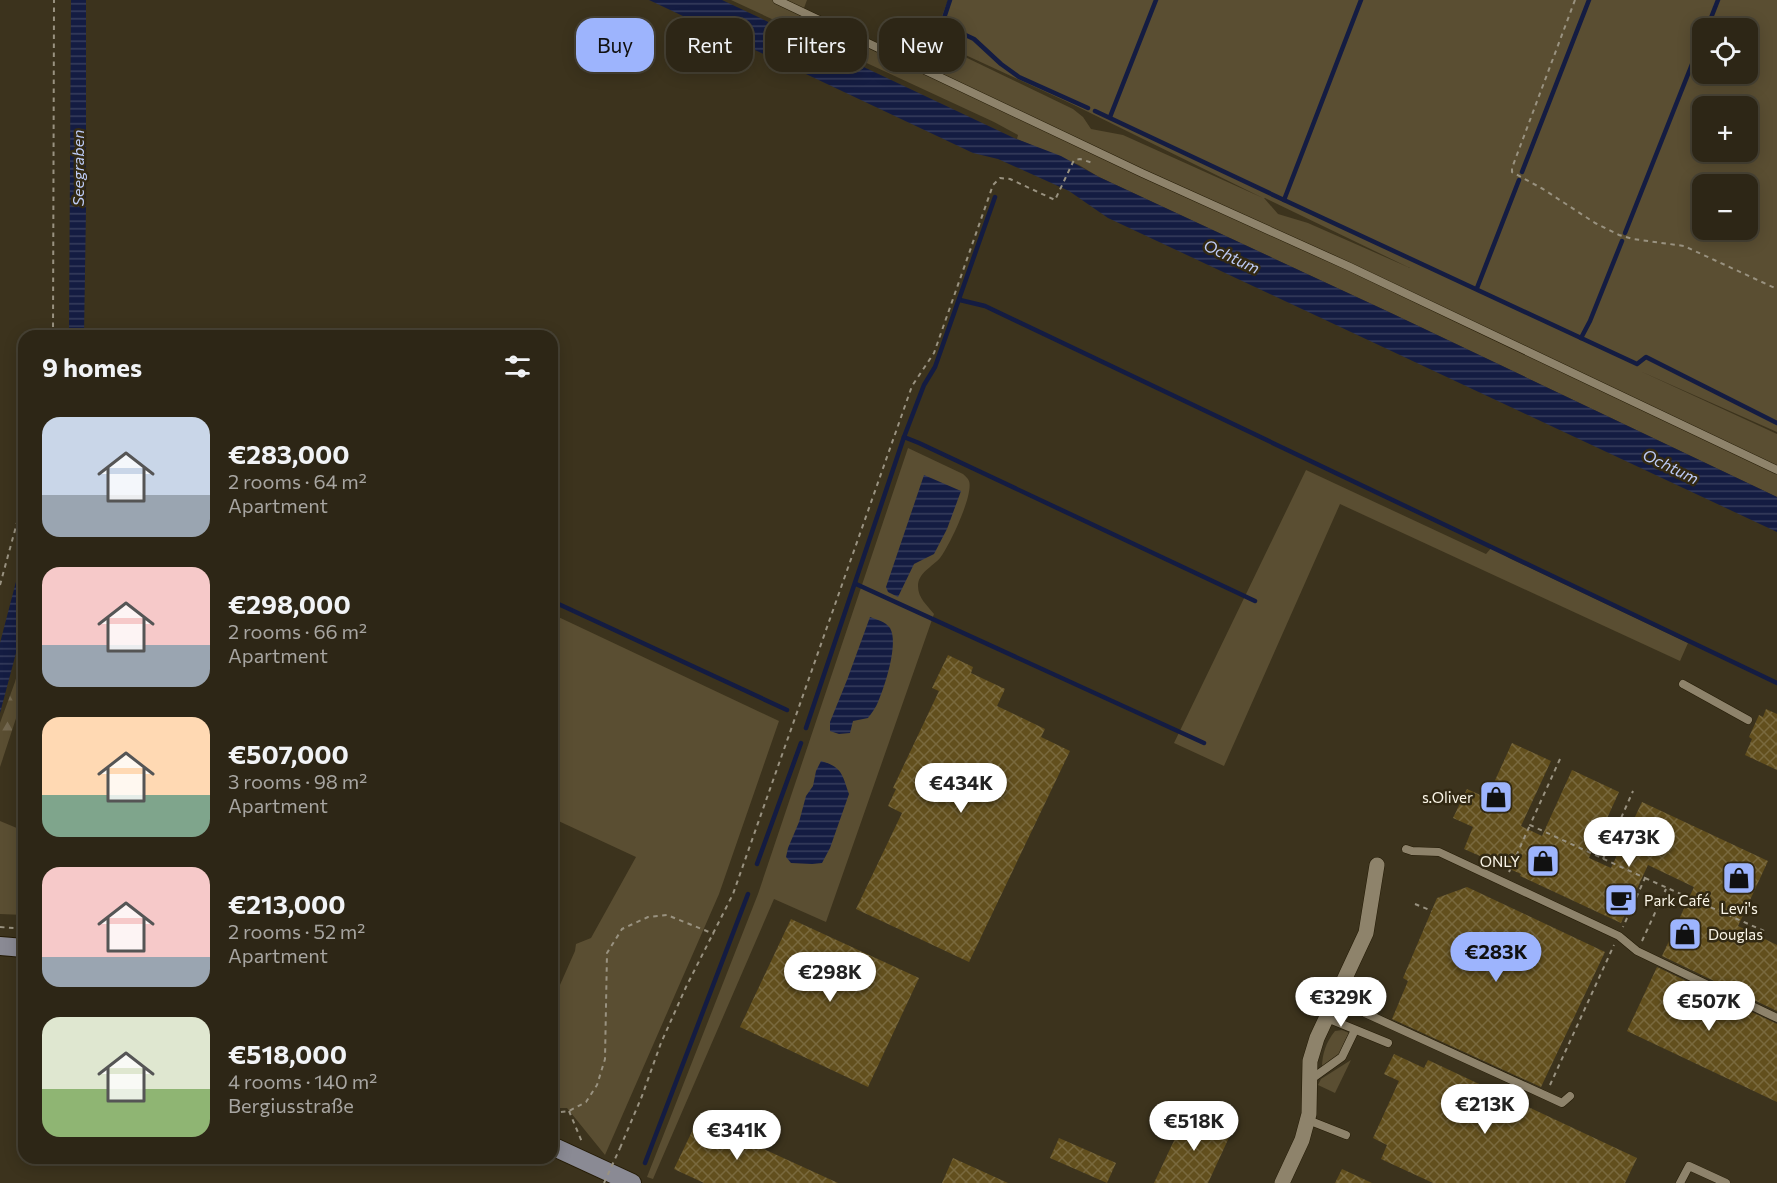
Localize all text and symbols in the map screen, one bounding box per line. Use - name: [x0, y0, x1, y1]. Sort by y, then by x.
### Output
- chip: Buy: [576, 18, 654, 72]
- chip: Rent: [666, 18, 753, 72]
- chip: Filters: [765, 18, 867, 72]
- chip: New: [879, 18, 965, 72]
- map controls: [1692, 18, 1758, 240]
- button: locate: [1692, 18, 1758, 84]
- button: +: [1692, 96, 1758, 162]
- water label: Seegraben: [68, 130, 87, 206]
- button: −: [1692, 174, 1758, 240]
- water label: Ochtum: [1201, 235, 1263, 277]
- icon: filters: [501, 350, 534, 383]
- text: 9 homes: [42, 351, 142, 382]
- text: €283,000: [228, 438, 350, 469]
- icon: home: [90, 441, 162, 513]
- water label: Ochtum: [1640, 444, 1702, 488]
- text: 2 rooms · 64 m²: [228, 469, 367, 493]
- text: Apartment: [228, 493, 328, 517]
- text: €298,000: [228, 588, 351, 619]
- icon: home: [90, 591, 162, 663]
- text: 2 rooms · 66 m²: [228, 619, 367, 643]
- text: Apartment: [228, 643, 328, 667]
- text: €507,000: [228, 738, 349, 769]
- icon: home: [90, 741, 162, 813]
- pin: €434K: [919, 763, 1003, 814]
- text: 3 rooms · 98 m²: [228, 769, 367, 793]
- text: €434K: [929, 770, 993, 794]
- shop icon: s.Oliver: [1478, 779, 1514, 815]
- place label: s.Oliver: [1422, 788, 1473, 806]
- text: Apartment: [228, 793, 328, 817]
- pin: €473K: [1587, 817, 1671, 868]
- text: €473K: [1598, 824, 1660, 848]
- shop icon: ONLY: [1525, 843, 1561, 879]
- place label: ONLY: [1480, 852, 1520, 870]
- shop icon: Levi's: [1721, 860, 1757, 896]
- cafe icon: Park Café: [1603, 882, 1639, 918]
- text: €213,000: [228, 888, 346, 919]
- icon: home: [90, 891, 162, 963]
- place label: Park Café: [1644, 891, 1710, 909]
- place label: Levi's: [1720, 899, 1758, 917]
- shop icon: Douglas: [1667, 916, 1703, 952]
- text: 2 rooms · 52 m²: [228, 919, 365, 943]
- place label: Douglas: [1708, 925, 1763, 943]
- pin: €283K: [1454, 932, 1538, 983]
- text: €283K: [1464, 939, 1528, 963]
- text: Apartment: [228, 943, 328, 967]
- pin: €298K: [788, 952, 872, 1003]
- text: €298K: [798, 959, 862, 983]
- pin: €329K: [1299, 977, 1383, 1028]
- pin: €507K: [1667, 981, 1751, 1032]
- text: €329K: [1309, 984, 1373, 1008]
- text: €507K: [1677, 988, 1741, 1012]
- text: €518,000: [228, 1038, 347, 1069]
- icon: home: [90, 1041, 162, 1113]
- text: 4 rooms · 140 m²: [228, 1069, 377, 1093]
- pin: €213K: [1443, 1084, 1527, 1135]
- text: €213K: [1455, 1091, 1515, 1115]
- text: Bergiusstraße: [228, 1093, 354, 1117]
- pin: €518K: [1152, 1101, 1236, 1152]
- text: €518K: [1163, 1108, 1225, 1132]
- pin: €341K: [695, 1110, 779, 1161]
- text: €341K: [707, 1117, 767, 1141]

